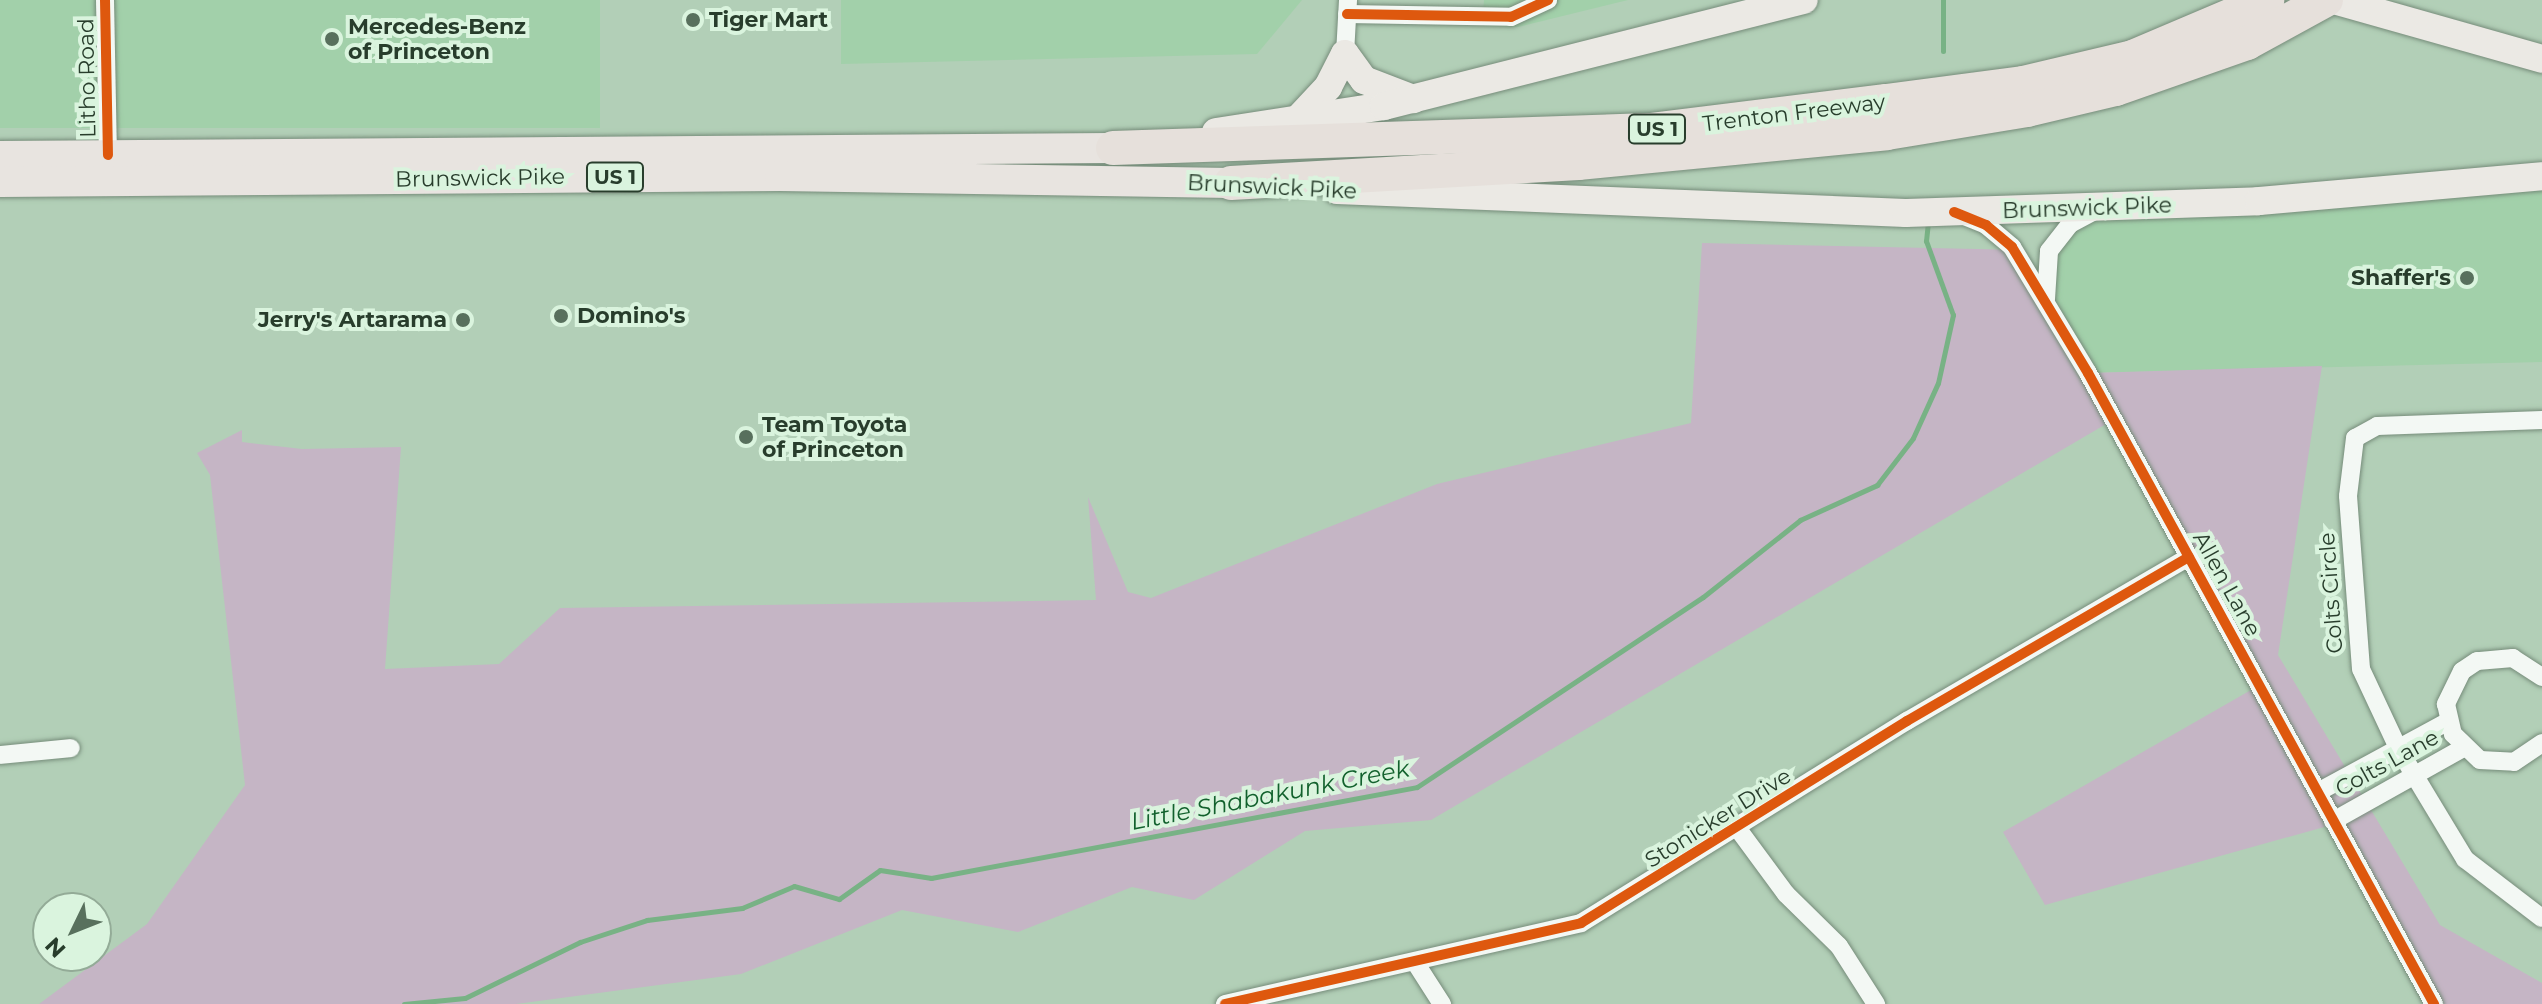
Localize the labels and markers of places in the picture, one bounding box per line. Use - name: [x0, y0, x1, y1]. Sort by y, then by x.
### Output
- place label: Tiger Mart: [709, 7, 828, 33]
- marker: Tiger Mart: [684, 11, 702, 29]
- place label: Mercedes-Benz of Princeton: [348, 13, 526, 64]
- marker: Mercedes-Benz of Princeton: [323, 30, 341, 48]
- place label: Shaffer's: [2351, 265, 2451, 291]
- marker: Shaffer's: [2458, 269, 2476, 287]
- place label: Domino's: [577, 303, 685, 329]
- place label: Jerry's Artarama: [258, 307, 447, 333]
- marker: Domino's: [552, 307, 570, 325]
- marker: Jerry's Artarama: [454, 311, 472, 329]
- place label: Team Toyota of Princeton: [762, 411, 907, 462]
- marker: Team Toyota of Princeton: [737, 428, 755, 446]

